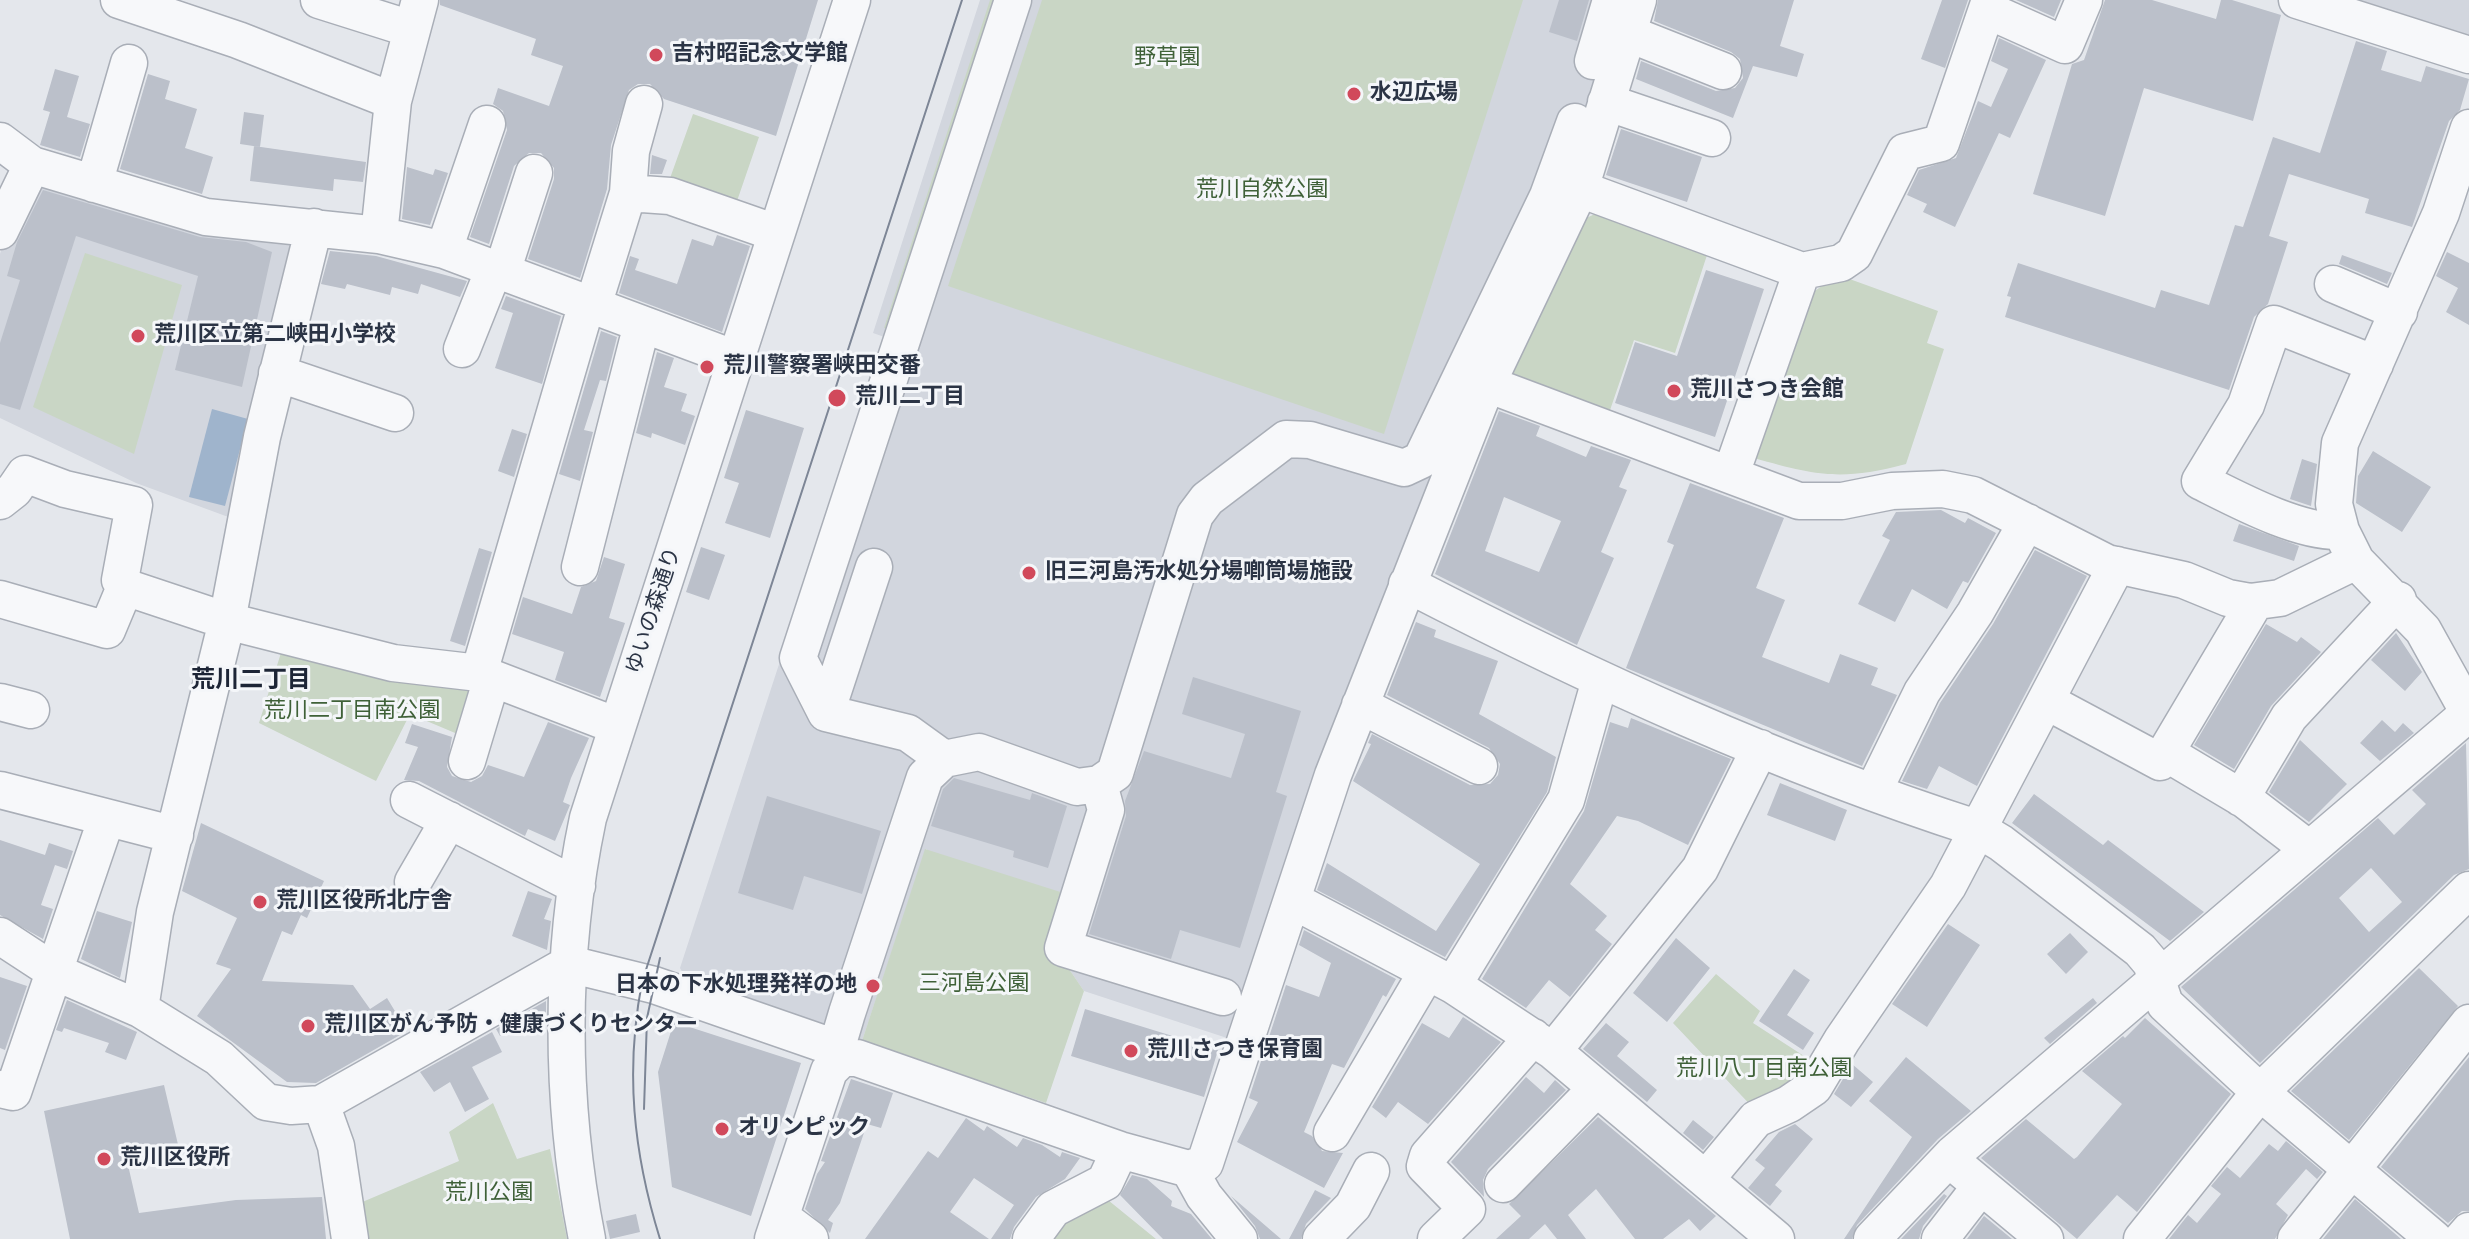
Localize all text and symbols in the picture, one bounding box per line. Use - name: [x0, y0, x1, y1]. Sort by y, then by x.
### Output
- place label: 吉村昭記念文学館: [672, 42, 848, 68]
- marker: 吉村昭記念文学館: [647, 46, 665, 64]
- park label: 野草園: [1134, 46, 1200, 72]
- place label: 水辺広場: [1370, 81, 1458, 107]
- marker: 水辺広場: [1345, 85, 1363, 103]
- park label: 荒川自然公園: [1196, 178, 1328, 204]
- place label: 荒川区立第二峡田小学校: [154, 323, 396, 349]
- marker: 荒川区立第二峡田小学校: [129, 327, 147, 345]
- place label: 荒川警察署峡田交番: [723, 354, 921, 380]
- marker: 荒川警察署峡田交番: [698, 358, 716, 376]
- place label: 荒川さつき会館: [1690, 378, 1844, 404]
- marker: 荒川さつき会館: [1665, 382, 1683, 400]
- place label: 荒川二丁目: [855, 385, 965, 411]
- marker: 荒川二丁目: [826, 387, 848, 409]
- street label: ゆいの森通り: [622, 544, 688, 678]
- place label: 旧三河島汚水処分場喞筒場施設: [1045, 560, 1353, 586]
- marker: 旧三河島汚水処分場喞筒場施設: [1020, 564, 1038, 582]
- district label: 荒川二丁目: [191, 668, 311, 696]
- park label: 荒川二丁目南公園: [264, 699, 440, 725]
- place label: 荒川区役所北庁舎: [276, 889, 452, 915]
- marker: 荒川区役所北庁舎: [251, 893, 269, 911]
- park label: 三河島公園: [919, 972, 1029, 998]
- place label: 日本の下水処理発祥の地: [615, 973, 857, 999]
- marker: 日本の下水処理発祥の地: [864, 977, 882, 995]
- place label: 荒川区がん予防・健康づくりセンター: [324, 1013, 698, 1039]
- marker: 荒川区がん予防・健康づくりセンター: [299, 1017, 317, 1035]
- place label: 荒川さつき保育園: [1147, 1038, 1323, 1064]
- marker: 荒川さつき保育園: [1122, 1042, 1140, 1060]
- park label: 荒川八丁目南公園: [1676, 1057, 1852, 1083]
- place label: オリンピック: [738, 1116, 870, 1142]
- marker: オリンピック: [713, 1120, 731, 1138]
- place label: 荒川区役所: [120, 1146, 230, 1172]
- marker: 荒川区役所: [95, 1150, 113, 1168]
- park label: 荒川公園: [445, 1181, 533, 1207]

